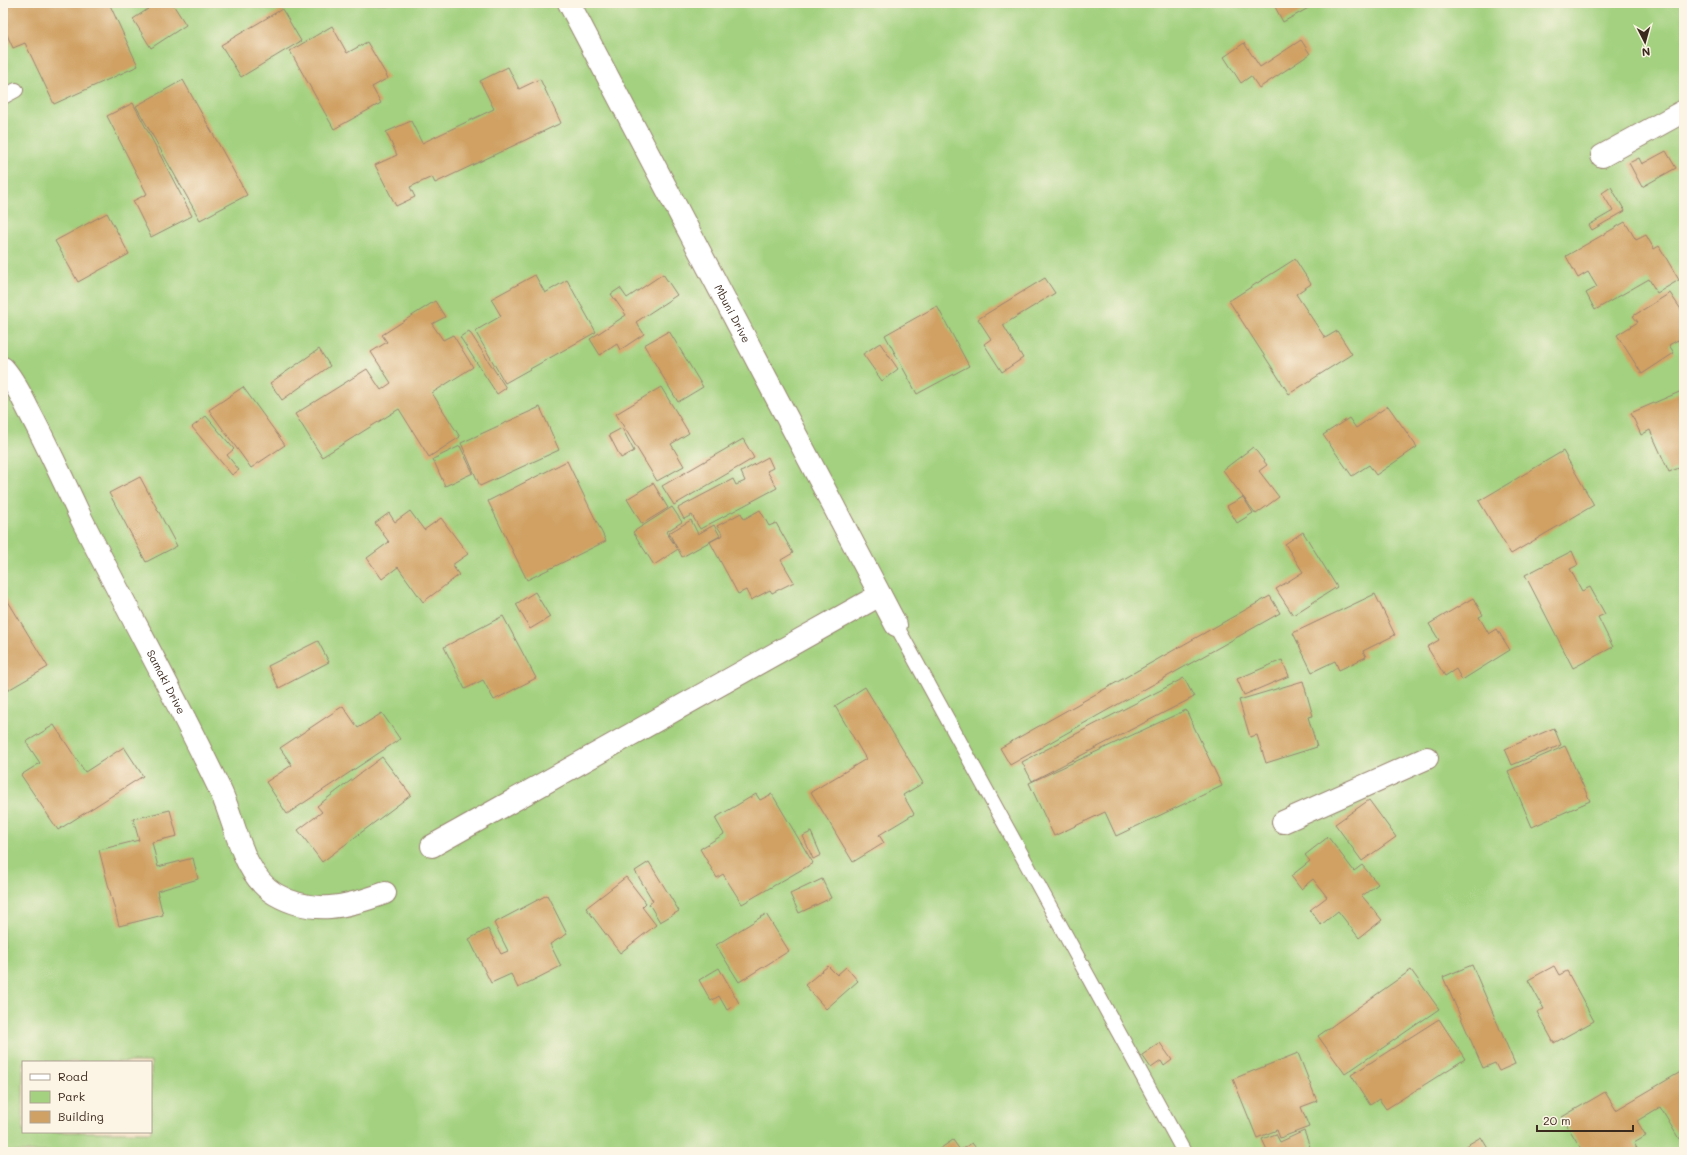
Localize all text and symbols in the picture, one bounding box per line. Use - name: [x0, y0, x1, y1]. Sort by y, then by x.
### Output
- north arrow: [1625, 22, 1665, 62]
- text: N: [1641, 45, 1651, 60]
- street label: Mbuni Drive: [711, 282, 754, 345]
- street label: Samaki Drive: [143, 647, 189, 717]
- legend: [22, 1061, 152, 1133]
- text: Road: [58, 1068, 88, 1084]
- text: Park: [58, 1088, 85, 1104]
- scale bar: [1537, 1107, 1633, 1133]
- text: Building: [58, 1108, 104, 1124]
- text: 20 m: [1543, 1112, 1571, 1128]

